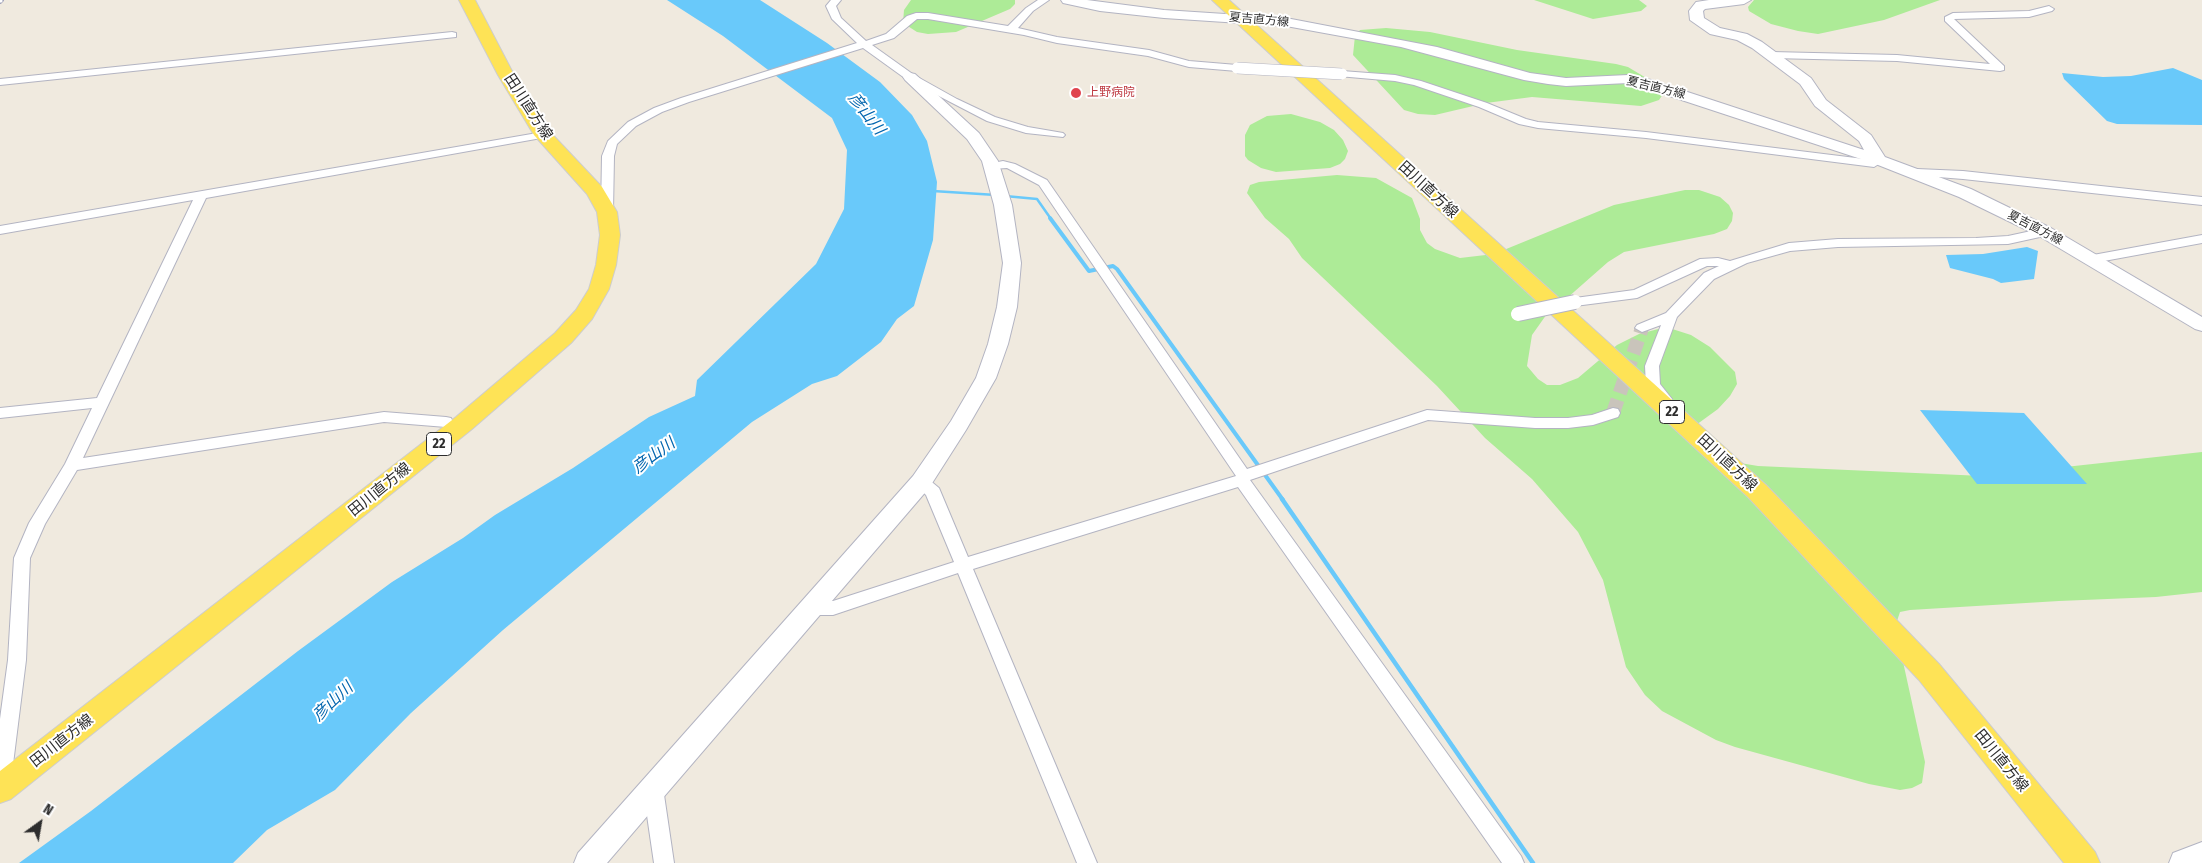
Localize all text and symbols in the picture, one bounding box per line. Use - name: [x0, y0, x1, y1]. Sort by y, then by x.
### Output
- street label: 夏吉直方線: [1228, 10, 1290, 30]
- street label: 田川直方線: [500, 71, 556, 143]
- street label: 夏吉直方線: [1625, 74, 1687, 102]
- marker: 上野病院: [1069, 86, 1083, 100]
- place label: 上野病院: [1087, 86, 1135, 100]
- water label: 彦山川: [844, 89, 888, 139]
- street label: 田川直方線: [1394, 158, 1462, 222]
- street label: 夏吉直方線: [2005, 208, 2065, 248]
- road number: 22: [1660, 401, 1684, 424]
- street label: 田川直方線: [1693, 431, 1761, 495]
- road number: 22: [426, 432, 452, 456]
- water label: 彦山川: [629, 434, 679, 478]
- street label: 田川直方線: [345, 459, 415, 521]
- water label: 彦山川: [309, 679, 357, 725]
- street label: 田川直方線: [27, 711, 97, 771]
- street label: 田川直方線: [1970, 726, 2032, 796]
- north arrow: [15, 798, 65, 848]
- text: N: [40, 800, 56, 819]

